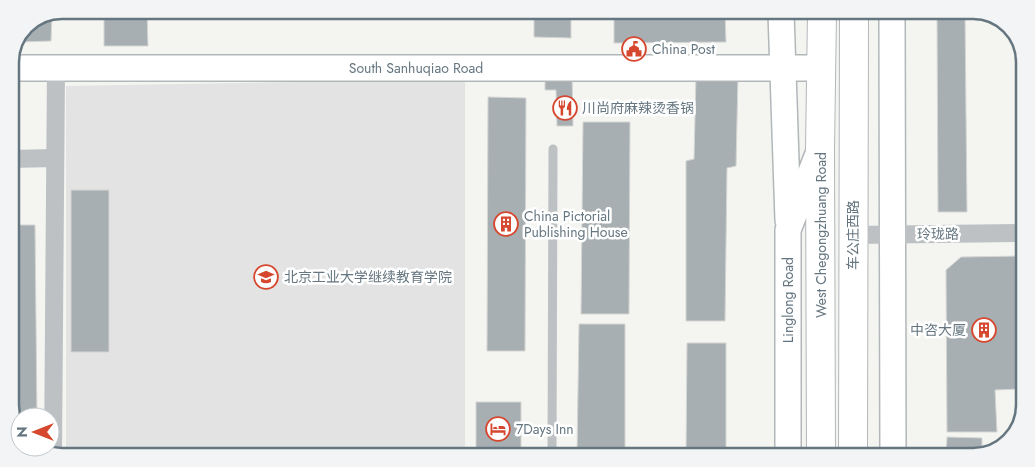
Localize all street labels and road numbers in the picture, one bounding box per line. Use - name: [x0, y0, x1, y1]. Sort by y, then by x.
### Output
- street label: South Sanhuqiao Road: [349, 58, 483, 78]
- street label: West Chegongzhuang Road: [811, 152, 831, 318]
- street label: 车公庄西路: [843, 200, 863, 270]
- street label: 玲珑路: [917, 224, 959, 244]
- street label: Linglong Road: [778, 257, 798, 343]

